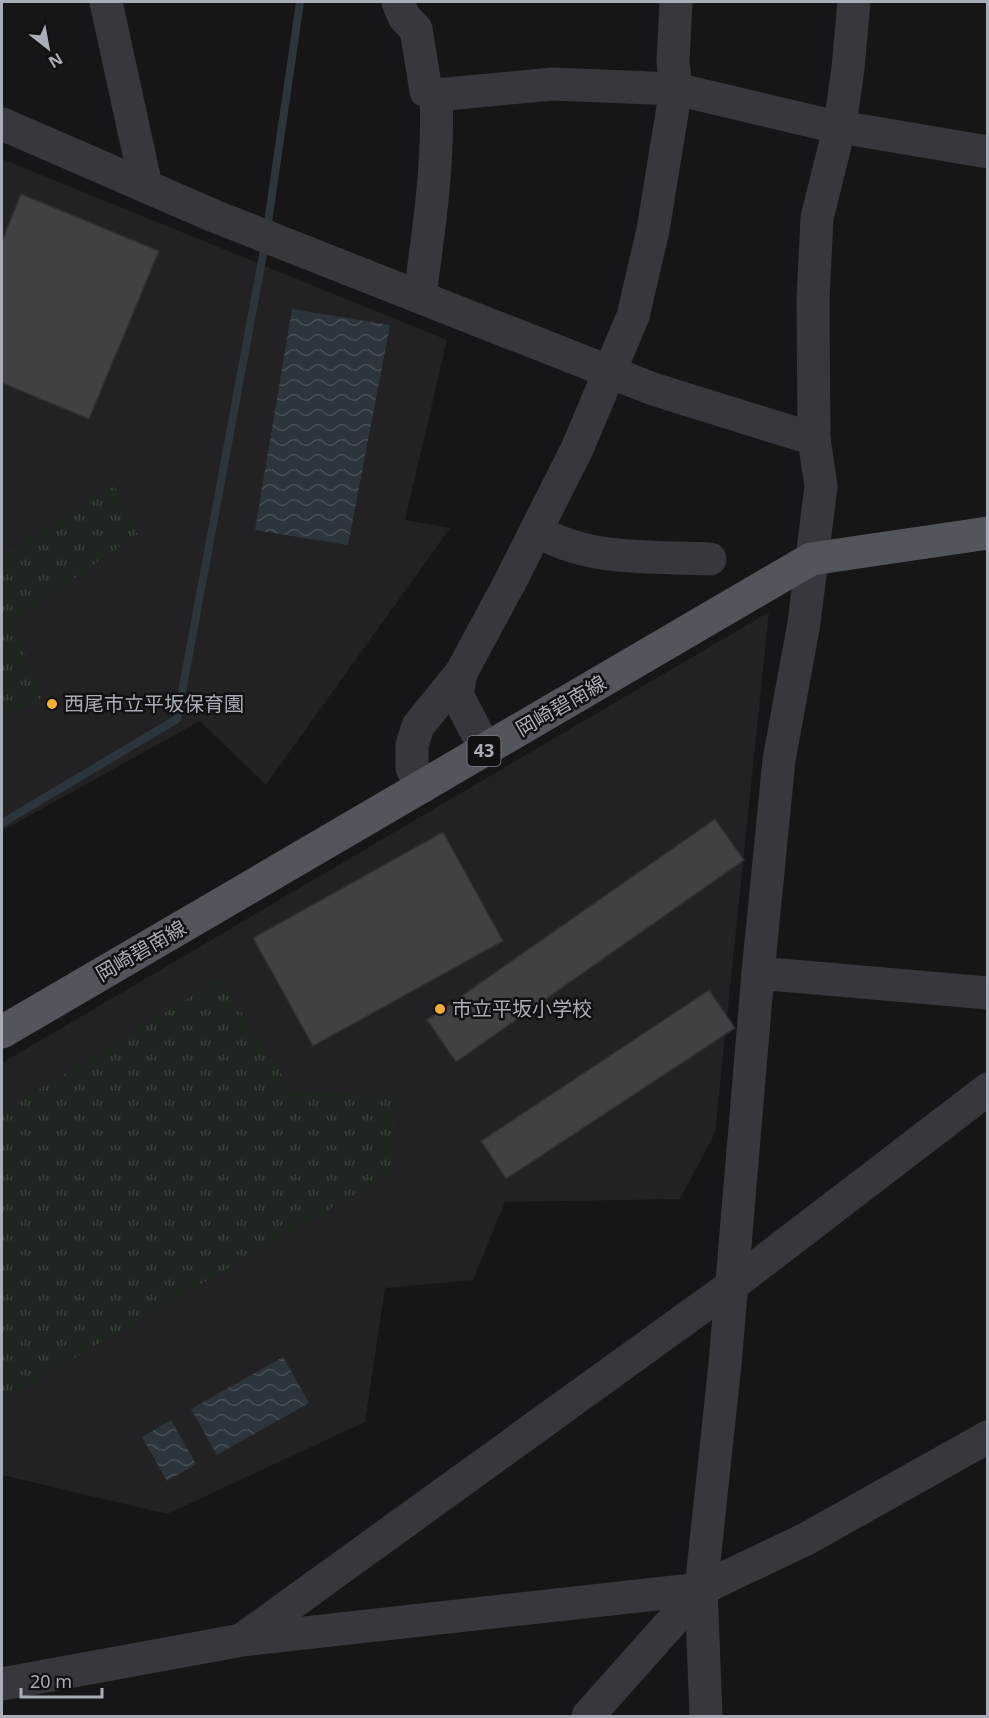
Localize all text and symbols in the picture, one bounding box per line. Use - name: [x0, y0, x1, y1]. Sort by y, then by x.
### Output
- north arrow: [18, 18, 78, 78]
- text: N: [44, 48, 67, 74]
- street label: 岡崎碧南線: [511, 669, 611, 742]
- place label: 西尾市立平坂保育園: [64, 690, 244, 717]
- marker: 西尾市立平坂保育園: [45, 697, 59, 711]
- road number: 43: [468, 736, 500, 766]
- street label: 岡崎碧南線: [91, 914, 191, 987]
- place label: 市立平坂小学校: [452, 995, 592, 1022]
- marker: 市立平坂小学校: [433, 1002, 447, 1016]
- scale bar: [21, 1661, 102, 1699]
- text: 20 m: [30, 1669, 72, 1693]

